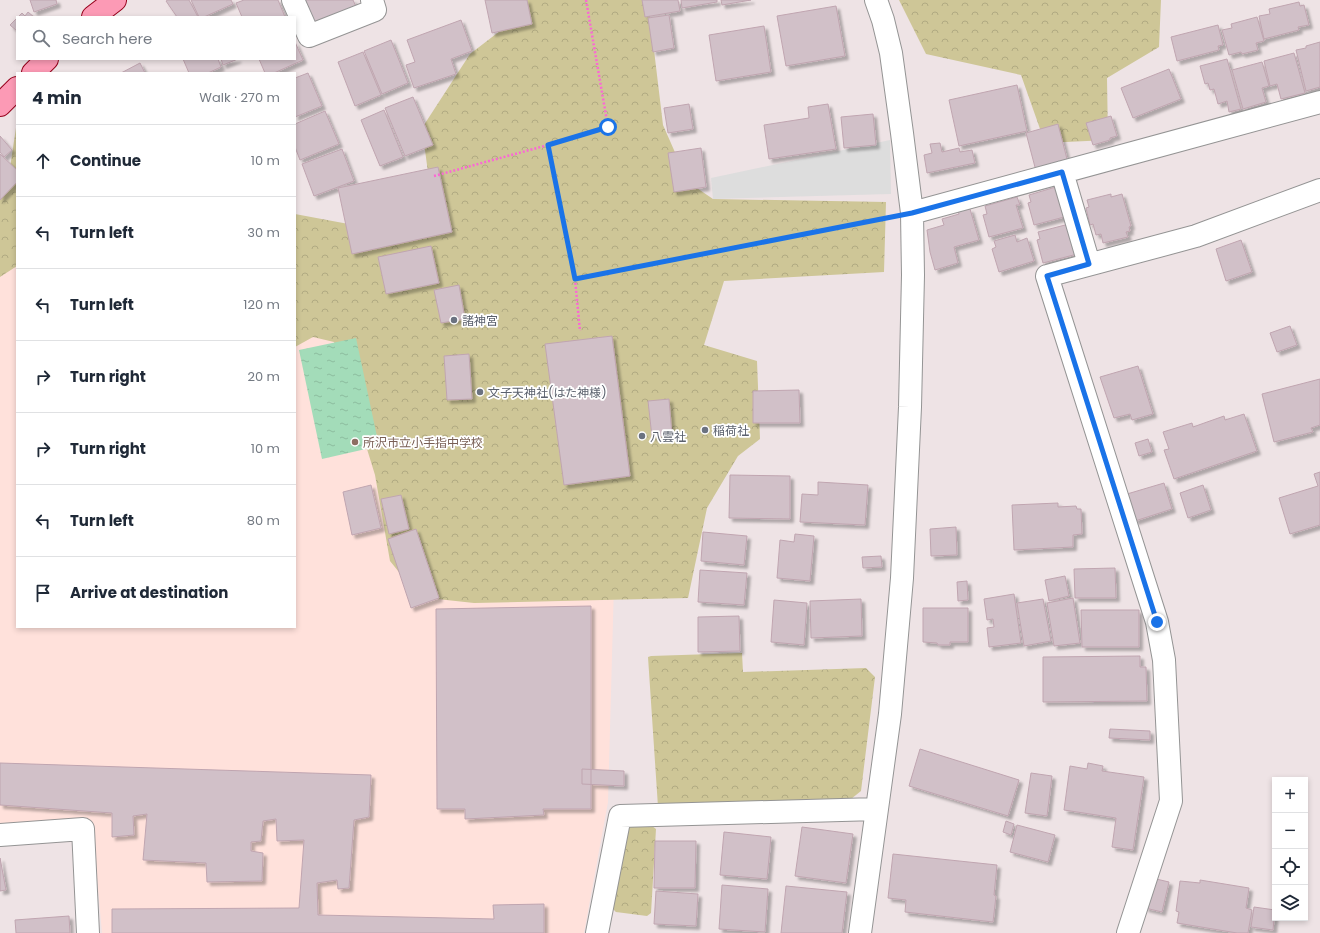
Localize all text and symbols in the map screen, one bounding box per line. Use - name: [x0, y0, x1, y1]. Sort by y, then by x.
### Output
- search box: [16, 16, 296, 60]
- icon: search: [30, 27, 52, 49]
- text: Search here: [62, 28, 152, 49]
- text: 4 min: [32, 86, 82, 110]
- text: Walk · 270 m: [199, 88, 280, 107]
- route start: [599, 118, 617, 136]
- icon: ahead: [32, 150, 54, 172]
- text: Continue: [70, 150, 141, 171]
- text: 10 m: [251, 151, 280, 170]
- icon: left: [32, 222, 54, 244]
- text: Turn left: [70, 222, 134, 243]
- text: 30 m: [247, 223, 280, 242]
- icon: left: [32, 294, 54, 316]
- text: Turn left: [70, 294, 134, 315]
- text: 120 m: [243, 295, 280, 314]
- place label: 諸神宮: [462, 312, 498, 329]
- marker: 諸神宮: [449, 315, 459, 325]
- icon: right: [32, 366, 54, 388]
- text: Turn right: [70, 366, 146, 387]
- text: 20 m: [247, 367, 280, 386]
- place label: 文子天神社(はた神様): [488, 384, 607, 401]
- marker: 文子天神社(はた神様): [475, 387, 485, 397]
- place label: 稲荷社: [713, 422, 749, 439]
- marker: 稲荷社: [700, 425, 710, 435]
- place label: 八雲社: [650, 428, 686, 445]
- marker: 八雲社: [637, 431, 647, 441]
- place label: 所沢市立小手指中学校: [363, 434, 483, 451]
- marker: 所沢市立小手指中学校: [350, 437, 360, 447]
- icon: right: [32, 438, 54, 460]
- text: Turn right: [70, 438, 146, 459]
- text: 10 m: [251, 439, 280, 458]
- icon: left: [32, 510, 54, 532]
- text: Turn left: [70, 510, 134, 531]
- text: 80 m: [247, 511, 280, 530]
- icon: arrive: [32, 582, 54, 604]
- text: Arrive at destination: [70, 582, 228, 603]
- route end: [1148, 613, 1166, 631]
- map controls: [1272, 777, 1308, 921]
- button: +: [1272, 777, 1308, 813]
- button: −: [1272, 813, 1308, 849]
- button: locate: [1272, 849, 1308, 885]
- button: layers: [1272, 885, 1308, 921]

